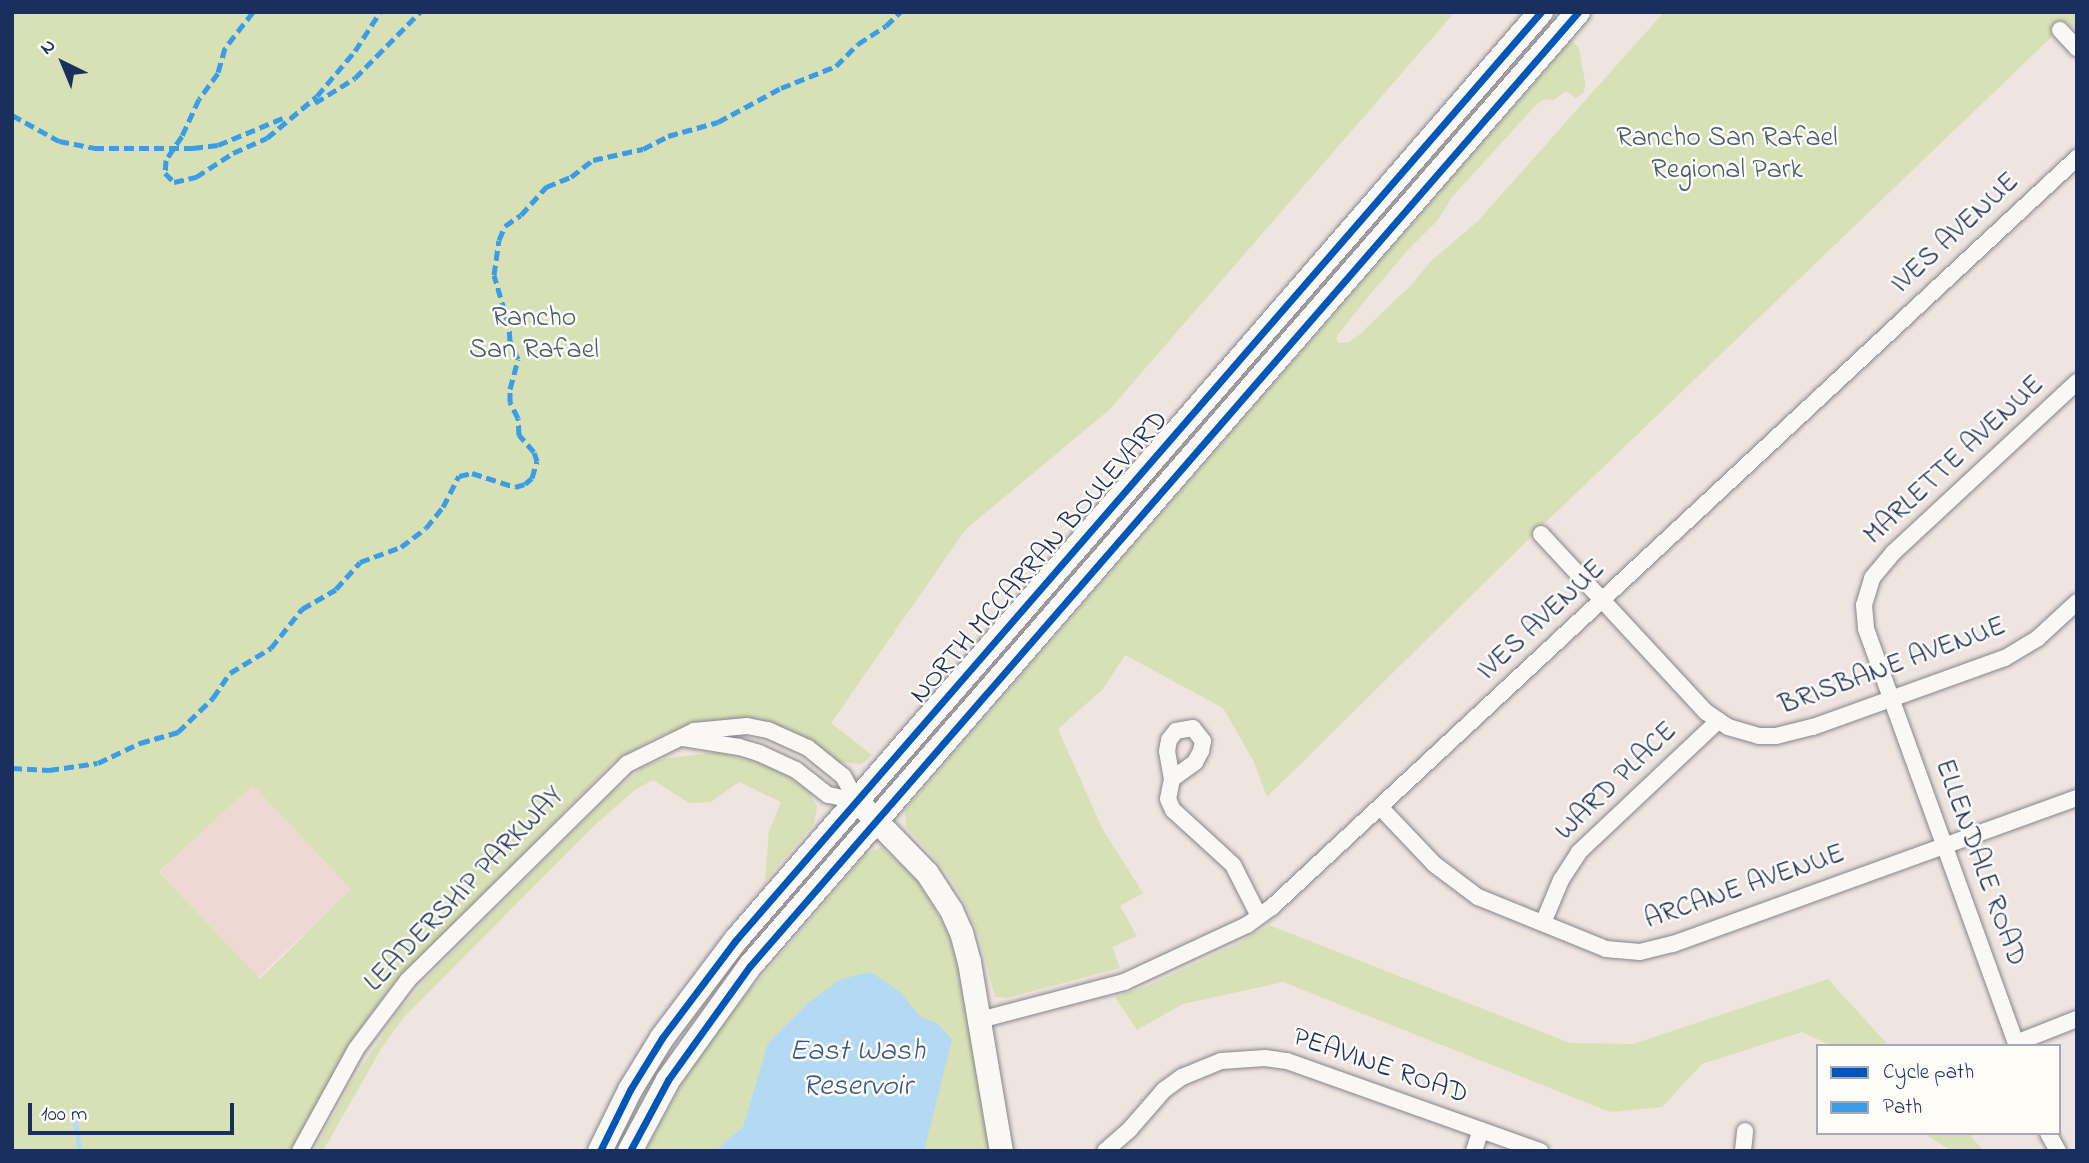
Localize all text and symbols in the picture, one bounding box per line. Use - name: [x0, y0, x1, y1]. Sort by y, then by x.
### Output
- north arrow: [28, 28, 98, 98]
- text: N: [34, 33, 62, 62]
- park label: Rancho San Rafael Regional Park: [1616, 122, 1838, 188]
- street label: IVES AVENUE: [1885, 166, 2027, 302]
- park label: Rancho San Rafael: [469, 302, 599, 368]
- street label: MARLETTE AVENUE: [1858, 369, 2052, 553]
- street label: NORTH MCCARRAN BOULEVARD: [904, 405, 1176, 711]
- street label: IVES AVENUE: [1471, 553, 1613, 689]
- street label: BRISBANE AVENUE: [1775, 610, 2011, 724]
- street label: WARD PLACE: [1549, 716, 1685, 848]
- street label: ELLENDALE ROAD: [1926, 755, 2032, 971]
- street label: LEADERSHIP PARKWAY: [358, 780, 572, 1000]
- street label: ARCANE AVENUE: [1641, 838, 1849, 938]
- street label: PEAVINE ROAD: [1288, 1021, 1472, 1113]
- water label: East Wash Reservoir: [789, 1034, 925, 1104]
- legend: [1816, 1044, 2061, 1135]
- text: Cycle path: [1883, 1058, 1974, 1088]
- scale bar: [32, 1090, 238, 1134]
- text: Path: [1883, 1093, 1922, 1123]
- text: 100 m: [41, 1100, 87, 1130]

